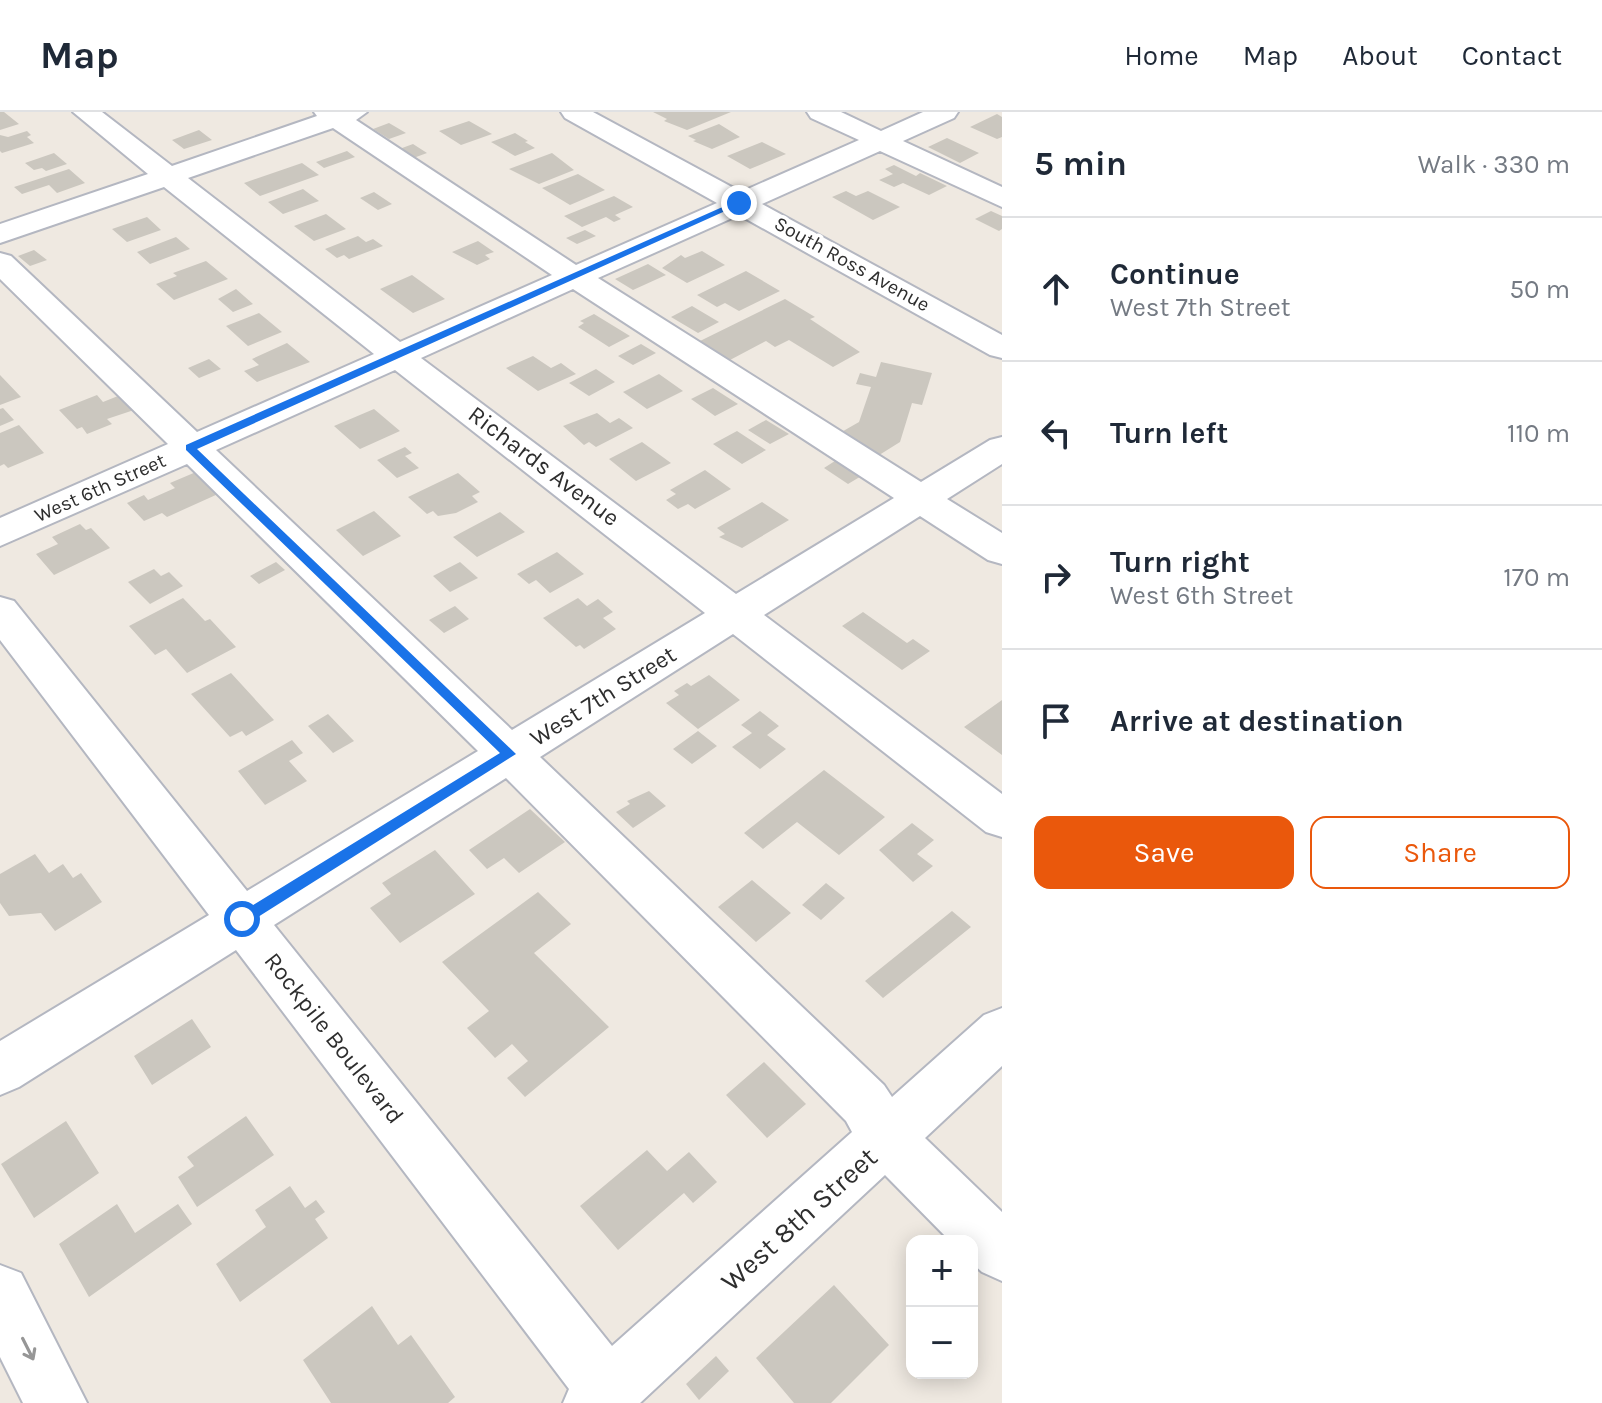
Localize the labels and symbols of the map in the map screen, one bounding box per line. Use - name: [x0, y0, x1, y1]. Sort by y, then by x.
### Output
- route end: [721, 185, 757, 221]
- street label: South Ross Avenue: [770, 212, 934, 316]
- street label: Richards Avenue: [463, 400, 625, 532]
- street label: West 6th Street: [31, 449, 170, 527]
- street label: West 7th Street: [525, 640, 681, 752]
- route start: [224, 901, 260, 937]
- street label: Rockpile Boulevard: [258, 947, 410, 1129]
- street label: West 8th Street: [714, 1140, 884, 1298]
- one-way arrow: [21, 1336, 37, 1360]

